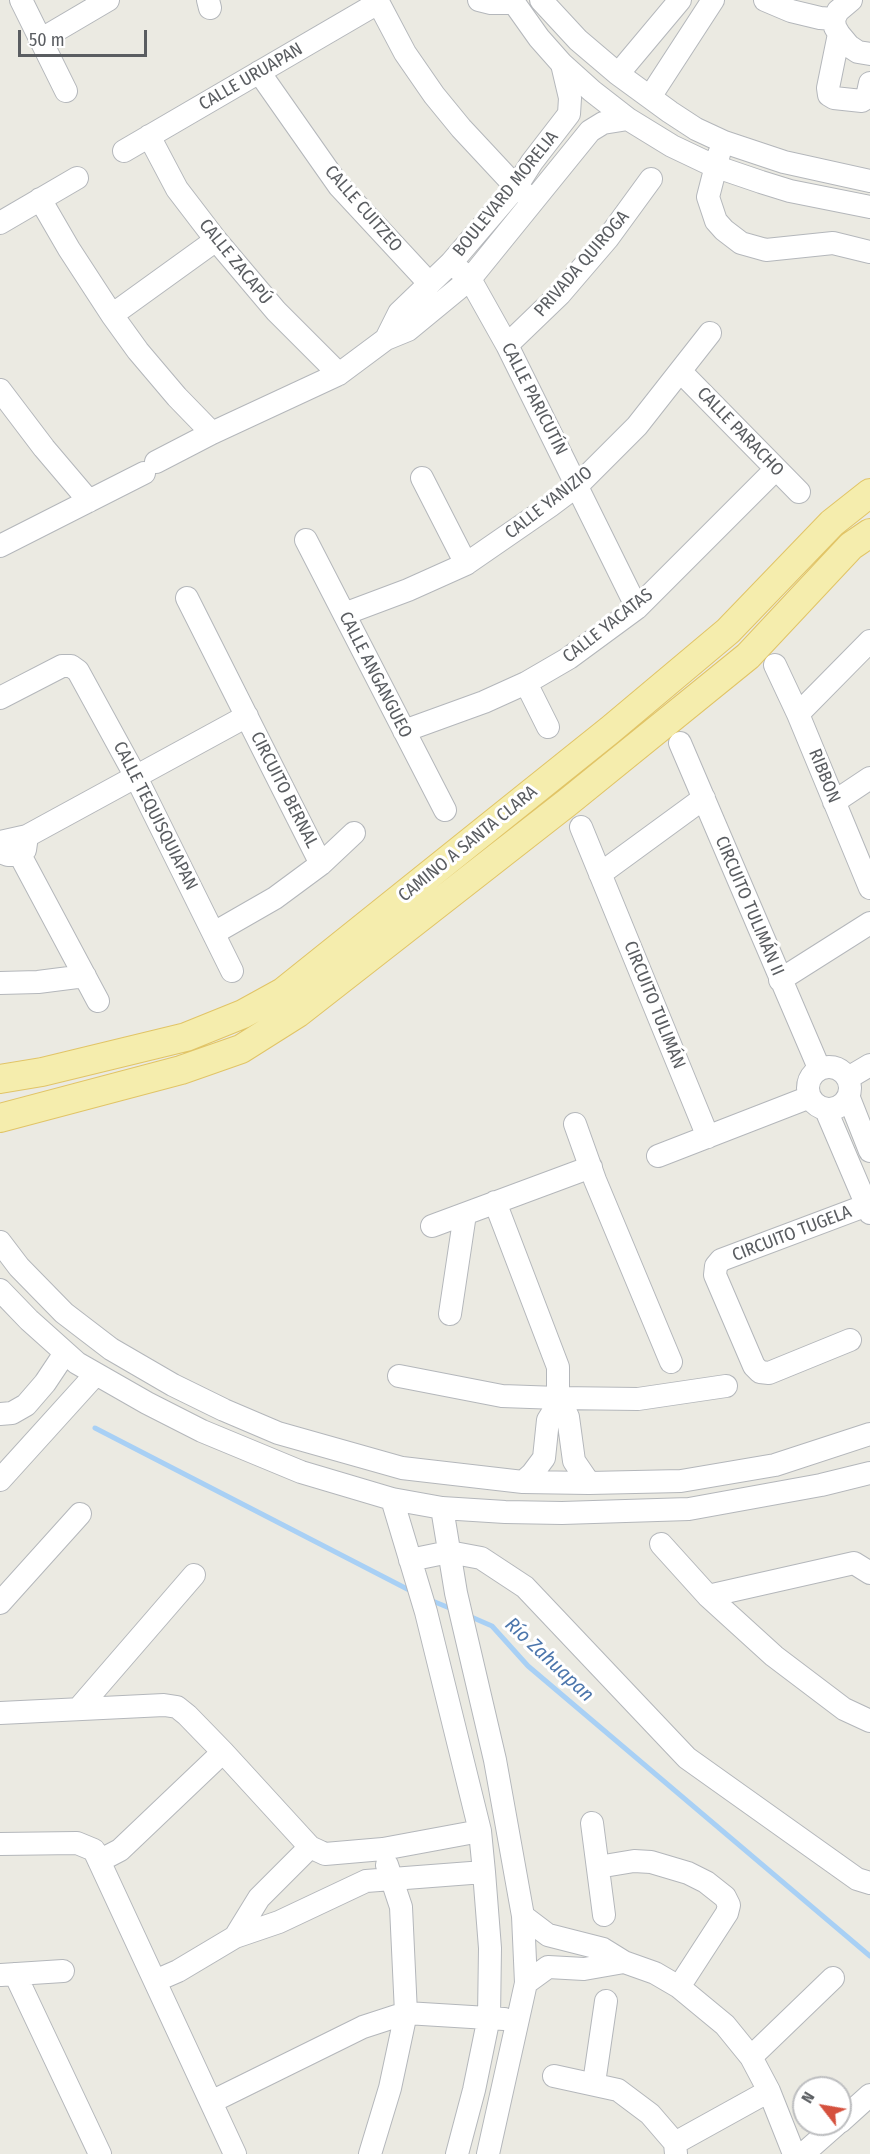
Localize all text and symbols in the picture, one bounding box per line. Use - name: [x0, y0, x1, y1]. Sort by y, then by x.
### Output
- scale bar: [21, 18, 150, 56]
- text: 50 m: [29, 29, 65, 51]
- street label: CALLE URUAPAN: [195, 39, 307, 115]
- street label: BOULEVARD MORELIA: [449, 127, 563, 261]
- street label: CALLE CUITZEO: [320, 161, 406, 257]
- street label: PRIVADA QUIROGA: [530, 206, 634, 322]
- street label: CALLE ZACAPÚ: [194, 215, 276, 309]
- street label: CALLE PARICUTÍN: [496, 339, 572, 459]
- street label: CALLE PARACHO: [692, 383, 788, 481]
- street label: CALLE YANIZIO: [501, 462, 597, 544]
- street label: CALLE YACATAS: [559, 584, 657, 668]
- street label: CALLE ANGANGUEO: [334, 608, 416, 742]
- street label: CIRCUITO BERNAL: [245, 728, 323, 852]
- street label: CALLE TEQUISQUIAPAN: [108, 738, 202, 894]
- street label: RIBBON: [803, 746, 845, 806]
- street label: CAMINO A SANTA CLARA: [394, 781, 542, 907]
- street label: CIRCUITO TULIMÁN II: [710, 833, 788, 979]
- street label: CIRCUITO TULIMÁN: [619, 938, 689, 1072]
- street label: CIRCUITO TUGELA: [729, 1201, 855, 1267]
- water label: Río Zahuapan: [500, 1613, 598, 1707]
- north arrow: [792, 2076, 852, 2136]
- text: N: [797, 2088, 818, 2107]

